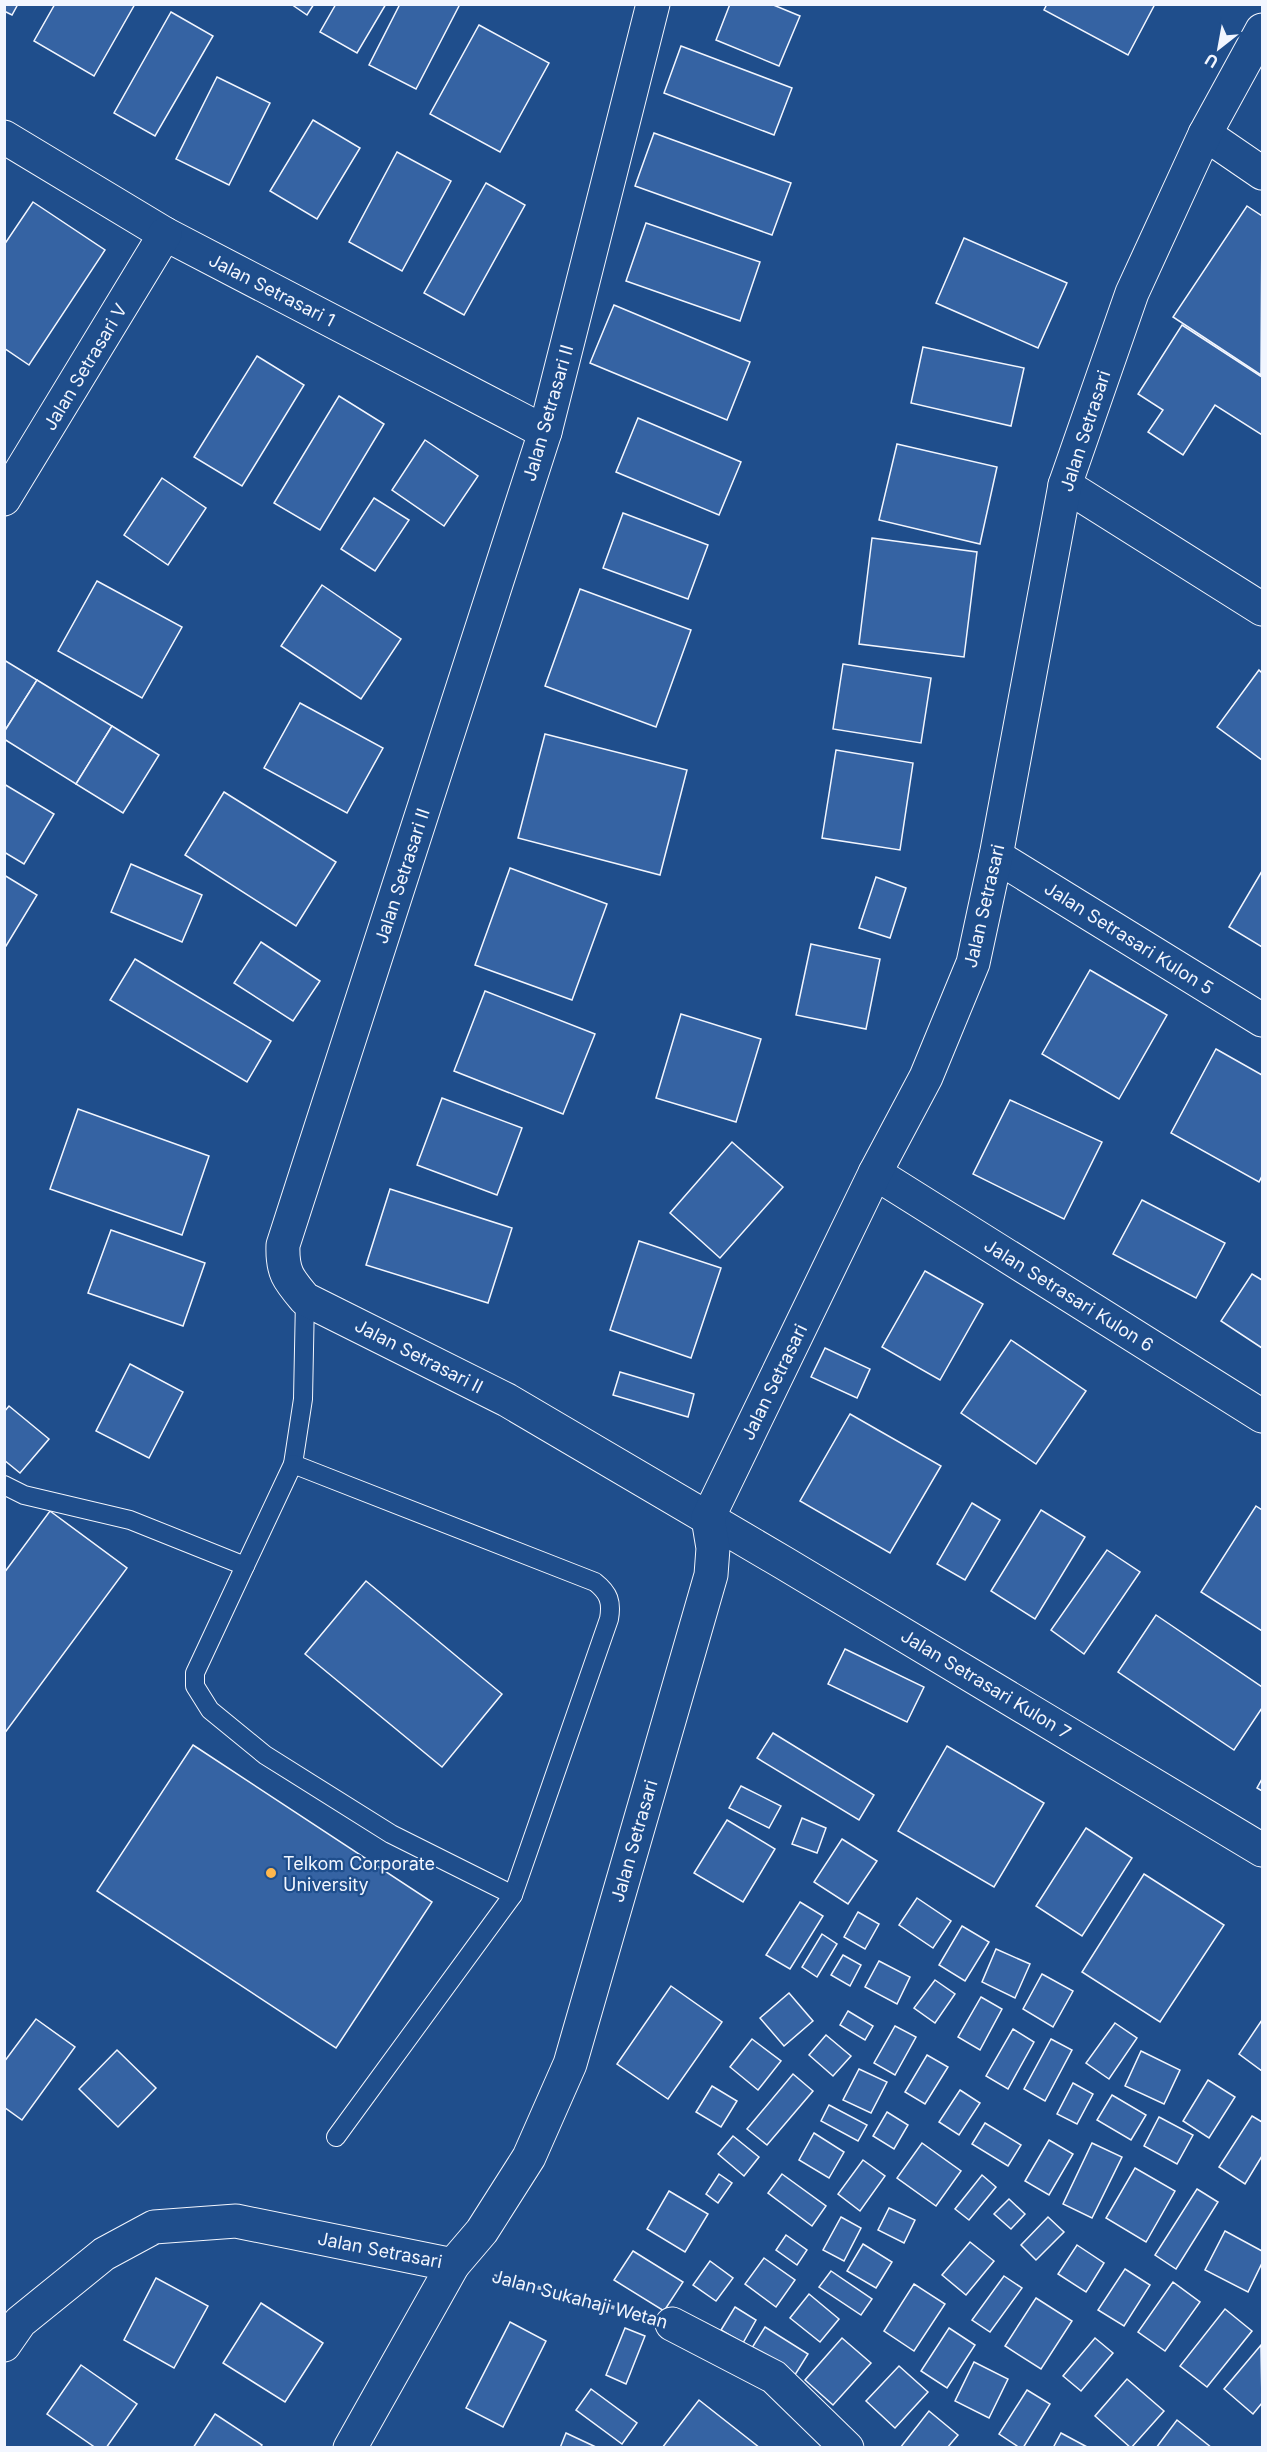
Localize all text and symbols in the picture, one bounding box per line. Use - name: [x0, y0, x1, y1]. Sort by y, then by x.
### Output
- north arrow: [1189, 18, 1249, 78]
- text: U: [1201, 49, 1221, 72]
- street label: Jalan Setrasari 1: [205, 249, 339, 331]
- street label: Jalan Setrasari V: [39, 300, 131, 434]
- street label: Jalan Setrasari II: [518, 342, 578, 484]
- street label: Jalan Setrasari: [1055, 368, 1115, 494]
- street label: Jalan Setrasari II: [370, 806, 434, 946]
- street label: Jalan Setrasari: [960, 842, 1008, 970]
- street label: Jalan Setrasari Kulon 5: [1041, 877, 1217, 999]
- street label: Jalan Setrasari Kulon 6: [980, 1234, 1158, 1356]
- street label: Jalan Setrasari II: [351, 1315, 487, 1397]
- street label: Jalan Setrasari: [737, 1321, 811, 1443]
- street label: Jalan Setrasari Kulon 7: [897, 1625, 1075, 1743]
- street label: Jalan Setrasari: [606, 1777, 662, 1905]
- place label: Telkom Corporate University: [283, 1853, 435, 1895]
- marker: Telkom Corporate University: [264, 1866, 278, 1880]
- street label: Jalan Setrasari: [316, 2228, 444, 2272]
- street label: Jalan Sukahaji Wetan: [490, 2265, 670, 2333]

